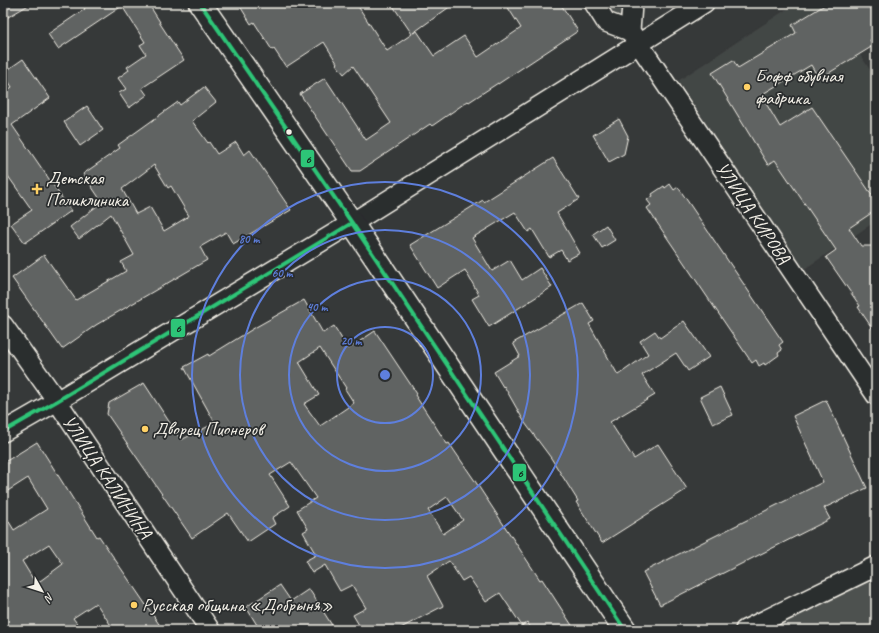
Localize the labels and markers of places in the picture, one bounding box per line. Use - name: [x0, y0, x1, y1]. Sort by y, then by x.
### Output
- place label: Бофф обувная фабрика: [755, 64, 844, 110]
- marker: Бофф обувная фабрика: [742, 82, 752, 92]
- unlabelled marker: [284, 127, 294, 137]
- place label: Детская Поликлиника: [46, 166, 130, 212]
- marker: Детская Поликлиника: [31, 183, 43, 195]
- centre of rings: [378, 368, 392, 382]
- place label: Дворец Пионеров: [153, 417, 267, 441]
- marker: Дворец Пионеров: [140, 424, 150, 434]
- place label: Русская община «Добрыня»: [142, 593, 333, 617]
- marker: Русская община «Добрыня»: [129, 600, 139, 610]

